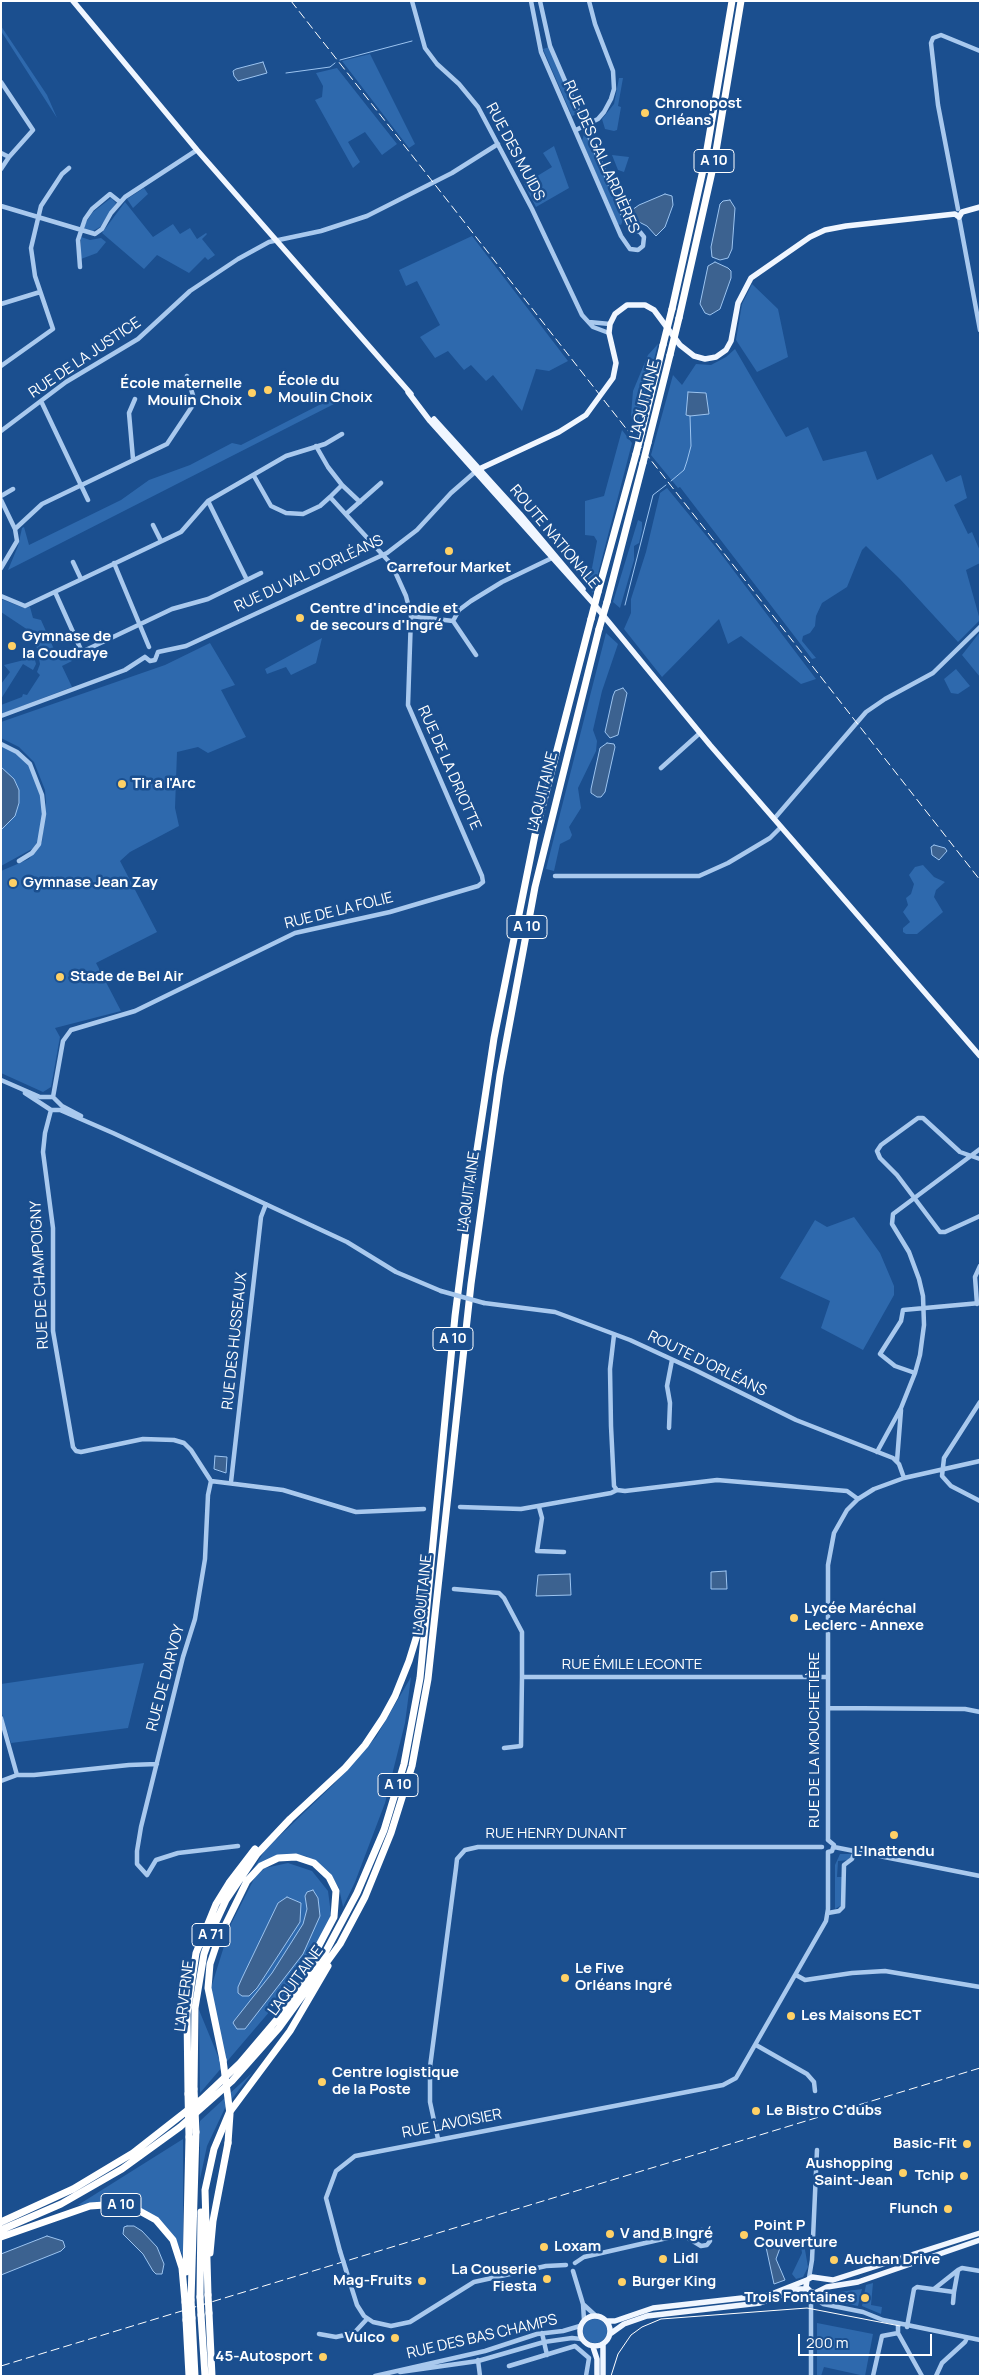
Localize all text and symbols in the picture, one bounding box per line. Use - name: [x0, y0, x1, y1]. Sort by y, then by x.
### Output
- street label: RUE DES GALLARDIÈRES: [559, 78, 643, 236]
- place label: Chronopost Orléans: [655, 95, 742, 130]
- street label: RUE DES MUIDS: [482, 100, 548, 204]
- marker: Chronopost Orléans: [639, 107, 651, 119]
- road number: A 10: [694, 150, 734, 172]
- street label: RUE DE LA JUSTICE: [26, 314, 144, 402]
- street label: L'AQUITAINE: [626, 358, 664, 442]
- place label: École du Moulin Choix: [278, 372, 373, 407]
- place label: École maternelle Moulin Choix: [120, 375, 242, 410]
- marker: École du Moulin Choix: [262, 384, 274, 396]
- marker: École maternelle Moulin Choix: [246, 387, 258, 399]
- street label: ROUTE NATIONALE: [505, 482, 603, 592]
- street label: RUE DU VAL D'ORLÉANS: [232, 532, 386, 616]
- marker: Carrefour Market: [443, 545, 455, 557]
- place label: Carrefour Market: [387, 559, 511, 577]
- place label: Centre d'incendie et de secours d'Ingré: [310, 600, 458, 635]
- marker: Centre d'incendie et de secours d'Ingré: [294, 612, 306, 624]
- place label: Gymnase de la Coudraye: [22, 628, 111, 663]
- marker: Gymnase de la Coudraye: [6, 640, 18, 652]
- street label: RUE DE LA DRIOTTE: [413, 703, 485, 833]
- street label: L'AQUITAINE: [524, 750, 562, 834]
- place label: Tir a l'Arc: [132, 775, 196, 793]
- marker: Tir a l'Arc: [116, 778, 128, 790]
- place label: Gymnase Jean Zay: [23, 874, 158, 892]
- marker: Gymnase Jean Zay: [7, 877, 19, 889]
- street label: RUE DE LA FOLIE: [283, 889, 395, 933]
- road number: A 10: [507, 916, 547, 939]
- place label: Stade de Bel Air: [70, 968, 184, 986]
- marker: Stade de Bel Air: [54, 971, 66, 983]
- street label: L'AQUITAINE: [454, 1150, 484, 1234]
- street label: RUE DE CHAMPOIGNY: [27, 1200, 53, 1350]
- street label: RUE DES HUSSEAUX: [219, 1271, 251, 1411]
- street label: ROUTE D'ORLÉANS: [645, 1327, 769, 1401]
- road number: A 10: [433, 1328, 473, 1350]
- street label: L'AQUITAINE: [410, 1553, 436, 1637]
- place label: Lycée Maréchal Leclerc - Annexe: [804, 1600, 924, 1635]
- marker: Lycée Maréchal Leclerc - Annexe: [788, 1612, 800, 1624]
- street label: RUE DE DARVOY: [143, 1623, 189, 1733]
- street label: RUE DE LA MOUCHETIÈRE: [806, 1652, 824, 1828]
- street label: RUE ÉMILE LECONTE: [562, 1656, 702, 1674]
- road number: A 10: [378, 1774, 418, 1796]
- street label: RUE HENRY DUNANT: [486, 1825, 626, 1843]
- marker: L'Inattendu: [888, 1829, 900, 1841]
- place label: L'Inattendu: [853, 1843, 935, 1861]
- road number: A 71: [192, 1924, 230, 1946]
- street label: L'AQUITAINE: [265, 1943, 327, 2019]
- street label: L'ARVERNE: [172, 1959, 198, 2033]
- place label: Le Five Orléans Ingré: [575, 1960, 672, 1995]
- marker: Le Five Orléans Ingré: [559, 1972, 571, 1984]
- place label: Les Maisons ECT: [801, 2007, 921, 2025]
- marker: Les Maisons ECT: [785, 2010, 797, 2022]
- place label: Centre logistique de la Poste: [332, 2064, 459, 2099]
- marker: Centre logistique de la Poste: [316, 2076, 328, 2088]
- place label: Le Bistro C'dubs: [766, 2102, 882, 2120]
- street label: RUE LAVOISIER: [400, 2105, 504, 2143]
- marker: Le Bistro C'dubs: [750, 2105, 762, 2117]
- place label: Basic-Fit: [893, 2135, 957, 2153]
- marker: Basic-Fit: [961, 2138, 973, 2150]
- place label: Aushopping Saint-Jean: [805, 2155, 893, 2190]
- marker: Aushopping Saint-Jean: [897, 2167, 909, 2179]
- place label: Tchip: [915, 2167, 954, 2185]
- marker: Tchip: [958, 2170, 970, 2182]
- road number: A 10: [101, 2194, 141, 2216]
- place label: Flunch: [889, 2200, 938, 2218]
- marker: Flunch: [942, 2203, 954, 2215]
- place label: Point P Couverture: [754, 2217, 837, 2252]
- place label: V and B Ingré: [620, 2225, 713, 2243]
- marker: V and B Ingré: [604, 2228, 616, 2240]
- marker: Point P Couverture: [738, 2229, 750, 2241]
- place label: Loxam: [554, 2238, 601, 2256]
- marker: Loxam: [538, 2241, 550, 2253]
- place label: Lidl: [673, 2250, 699, 2268]
- place label: Auchan Drive: [844, 2251, 940, 2269]
- marker: Lidl: [657, 2253, 669, 2265]
- marker: Auchan Drive: [828, 2254, 840, 2266]
- place label: La Couserie Fiesta: [451, 2261, 537, 2296]
- place label: Mag-Fruits: [333, 2272, 412, 2290]
- marker: La Couserie Fiesta: [541, 2273, 553, 2285]
- place label: Burger King: [632, 2273, 716, 2291]
- marker: Mag-Fruits: [416, 2275, 428, 2287]
- marker: Burger King: [616, 2276, 628, 2288]
- place label: Trois Fontaines: [744, 2289, 855, 2307]
- marker: Trois Fontaines: [859, 2292, 871, 2304]
- street label: RUE DES BAS CHAMPS: [405, 2311, 559, 2363]
- scale bar: [801, 2324, 935, 2356]
- place label: Vulco: [345, 2329, 385, 2347]
- marker: Vulco: [389, 2332, 401, 2344]
- text: 200 m: [806, 2332, 849, 2353]
- place label: 45-Autosport: [215, 2348, 313, 2366]
- marker: 45-Autosport: [317, 2351, 329, 2363]

